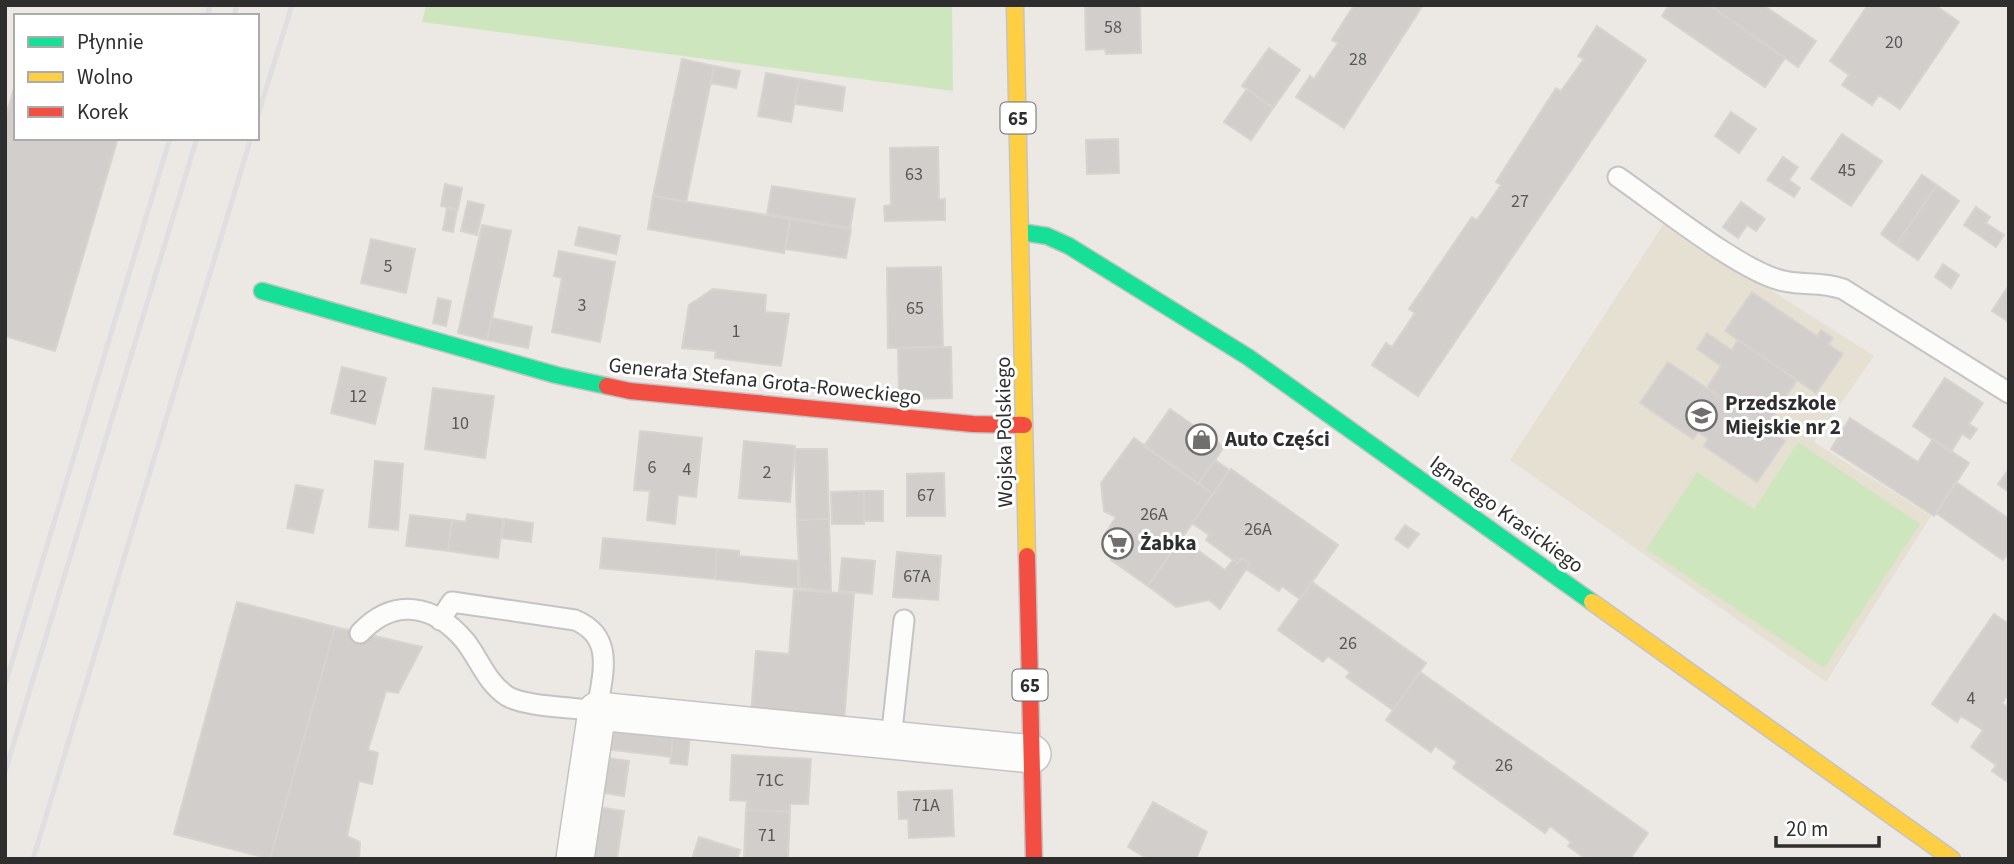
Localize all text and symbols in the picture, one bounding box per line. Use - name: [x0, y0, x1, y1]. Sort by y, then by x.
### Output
- legend: [14, 14, 259, 140]
- house number: 58: [1104, 15, 1122, 40]
- text: Płynnie: [77, 27, 144, 57]
- house number: 20: [1885, 30, 1903, 55]
- house number: 28: [1349, 47, 1367, 72]
- text: Wolno: [77, 62, 133, 92]
- text: Korek: [77, 97, 129, 127]
- road number: 65: [1000, 102, 1036, 134]
- house number: 45: [1838, 158, 1856, 183]
- house number: 63: [905, 162, 923, 187]
- house number: 27: [1511, 189, 1529, 214]
- house number: 5: [384, 254, 393, 279]
- house number: 3: [578, 293, 587, 318]
- house number: 65: [906, 296, 924, 321]
- house number: 1: [732, 319, 740, 344]
- street label: Generała Stefana Grota-Roweckiego: [607, 350, 923, 412]
- street label: Wojska Polskiego: [988, 356, 1020, 508]
- house number: 12: [349, 384, 367, 409]
- place label: Przedszkole Miejskie nr 2: [1725, 388, 1841, 442]
- school or university icon: Przedszkole Miejskie nr 2: [1685, 398, 1719, 432]
- house number: 10: [451, 411, 469, 436]
- shop icon: Auto Części: [1185, 422, 1219, 456]
- place label: Auto Części: [1224, 424, 1330, 454]
- street label: Ignacego Krasickiego: [1424, 448, 1590, 580]
- house number: 6: [648, 455, 657, 480]
- house number: 4: [683, 457, 692, 482]
- house number: 2: [763, 460, 772, 485]
- house number: 67: [917, 483, 935, 508]
- house number: 26A: [1140, 502, 1168, 527]
- house number: 26A: [1244, 517, 1272, 542]
- supermarket icon: Żabka: [1100, 526, 1134, 560]
- place label: Żabka: [1140, 528, 1197, 558]
- house number: 67A: [903, 564, 931, 589]
- house number: 26: [1339, 631, 1357, 656]
- road number: 65: [1012, 670, 1048, 700]
- house number: 4: [1967, 686, 1976, 711]
- house number: 26: [1495, 753, 1513, 778]
- house number: 71C: [756, 768, 784, 793]
- house number: 71A: [912, 793, 940, 818]
- scale bar: [1776, 804, 1879, 848]
- text: 20 m: [1786, 814, 1828, 844]
- house number: 71: [758, 823, 776, 848]

